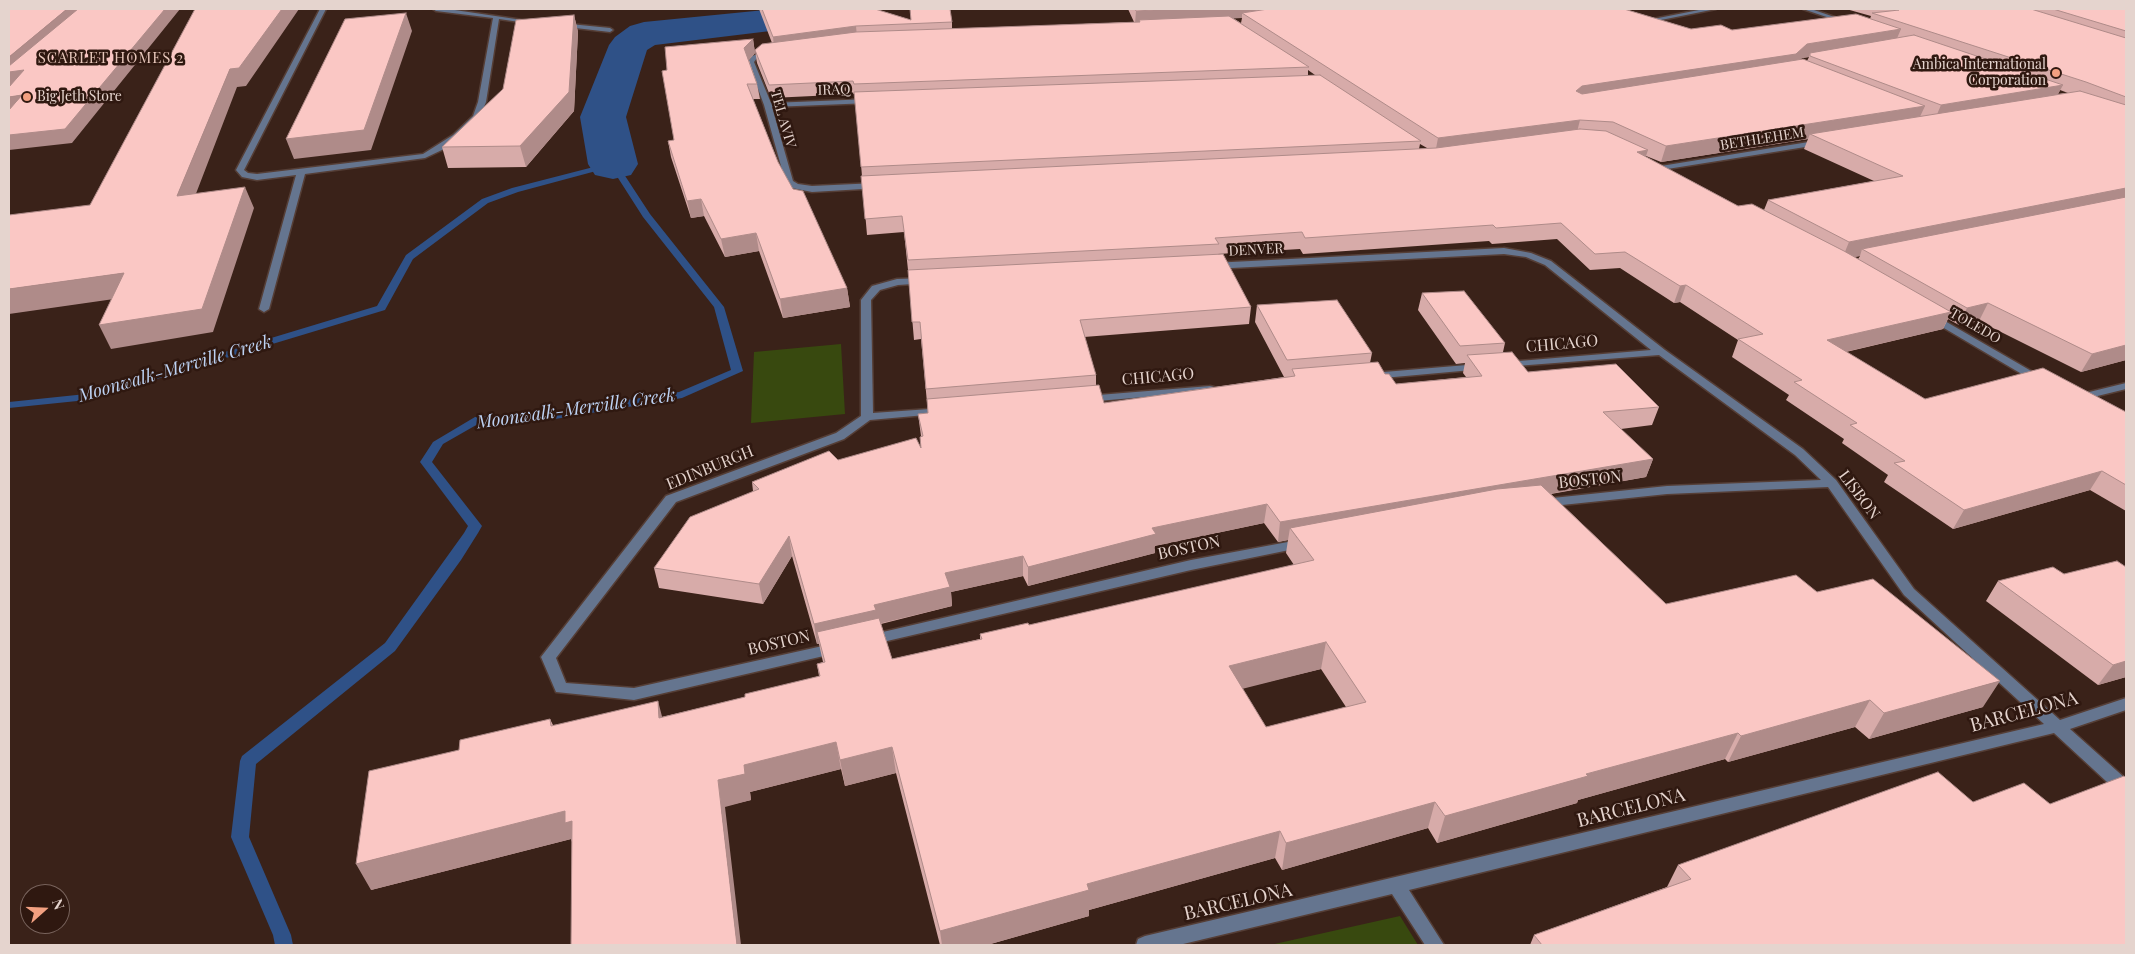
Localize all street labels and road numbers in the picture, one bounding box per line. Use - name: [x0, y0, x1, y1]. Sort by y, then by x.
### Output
- street label: IRAQ: [817, 81, 851, 99]
- street label: TEL AVIV: [767, 88, 799, 150]
- street label: BETHLEHEM: [1719, 124, 1805, 154]
- street label: DENVER: [1228, 240, 1284, 260]
- street label: TOLEDO: [1946, 305, 2004, 347]
- street label: CHICAGO: [1525, 331, 1599, 357]
- street label: CHICAGO: [1121, 364, 1195, 390]
- street label: EDINBURGH: [664, 442, 756, 494]
- street label: BOSTON: [1557, 467, 1623, 493]
- street label: LISBON: [1834, 467, 1884, 523]
- street label: BOSTON: [1156, 532, 1222, 564]
- street label: BOSTON: [746, 627, 812, 659]
- street label: BARCELONA: [1968, 687, 2080, 737]
- street label: BARCELONA: [1575, 784, 1687, 832]
- street label: BARCELONA: [1182, 878, 1294, 926]

